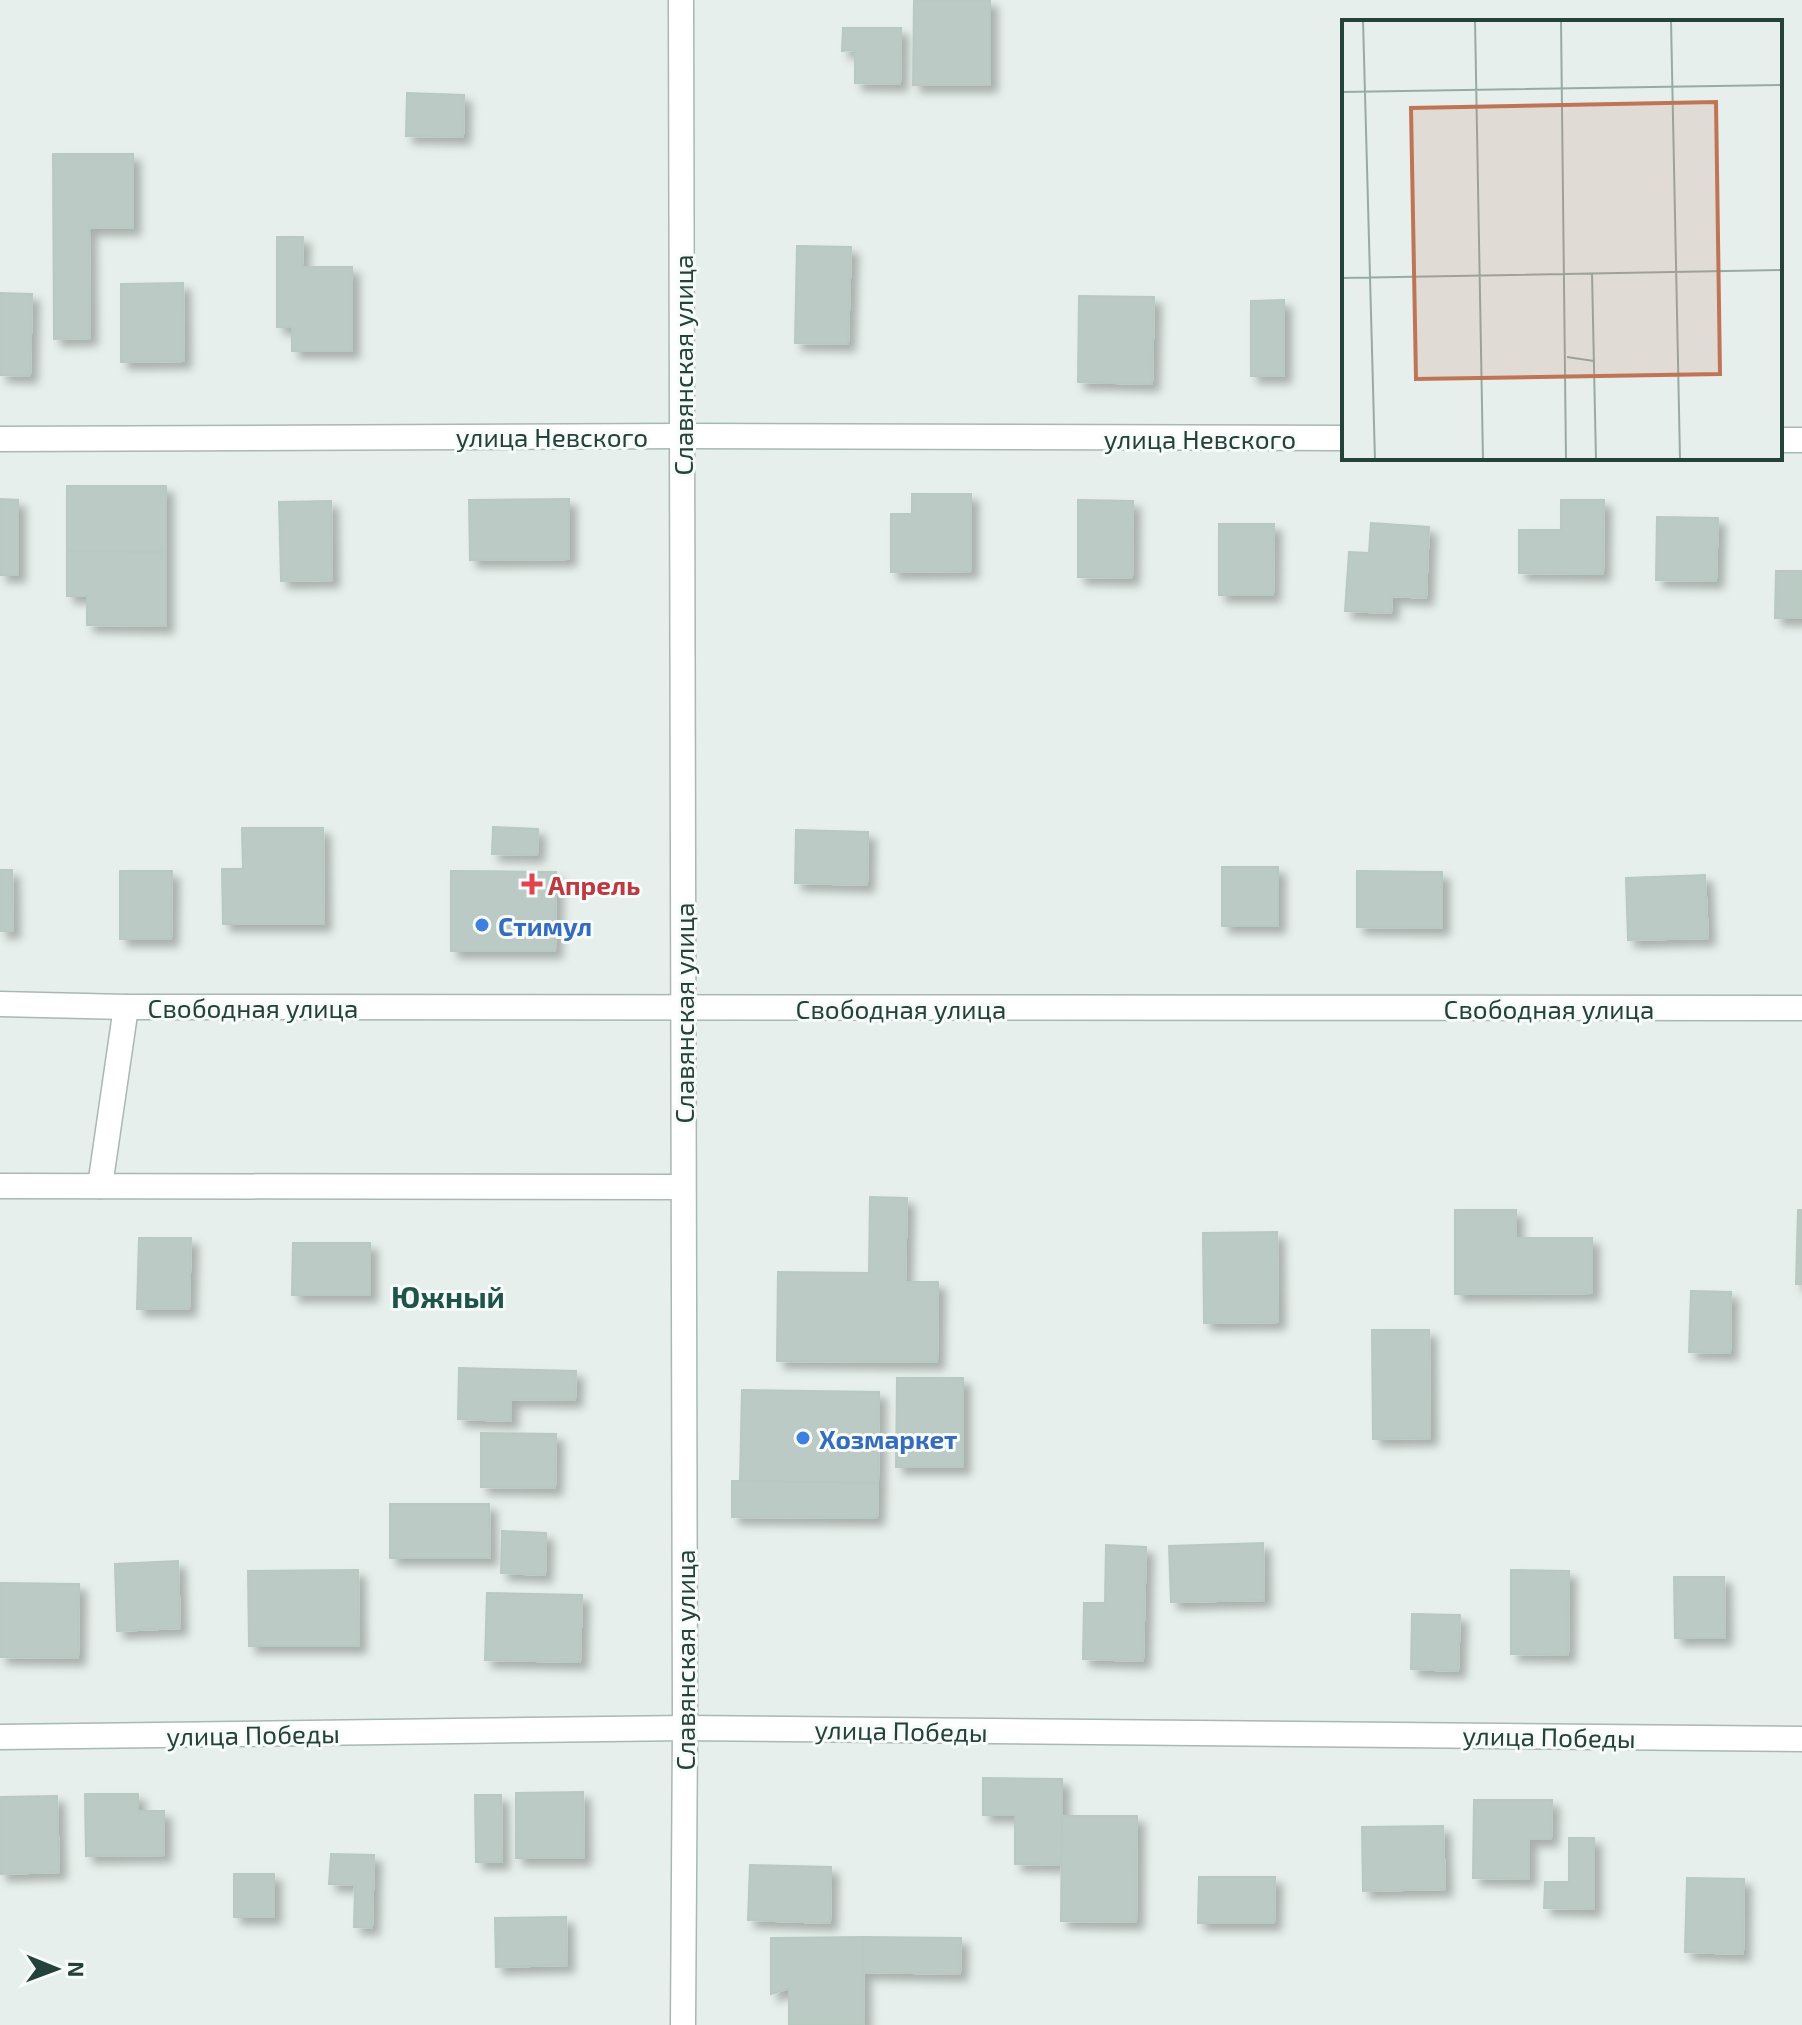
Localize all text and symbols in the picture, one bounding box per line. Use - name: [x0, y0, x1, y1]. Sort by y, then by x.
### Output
- inset map: [1342, 20, 1782, 460]
- street label: Славянская улица: [667, 254, 699, 476]
- street label: улица Невского: [456, 421, 648, 453]
- street label: улица Невского: [1104, 423, 1296, 455]
- place label: Апрель: [548, 869, 640, 900]
- marker: Апрель: [523, 875, 541, 893]
- street label: Славянская улица: [668, 902, 700, 1124]
- place label: Стимул: [498, 910, 592, 941]
- marker: Стимул: [473, 916, 491, 934]
- street label: Свободная улица: [148, 992, 358, 1024]
- street label: Свободная улица: [796, 993, 1006, 1025]
- street label: Свободная улица: [1444, 993, 1654, 1025]
- district label: Южный: [391, 1278, 505, 1314]
- place label: Хозмаркет: [819, 1423, 957, 1454]
- marker: Хозмаркет: [794, 1429, 812, 1447]
- street label: Славянская улица: [669, 1549, 701, 1771]
- street label: улица Победы: [814, 1713, 988, 1748]
- street label: улица Победы: [166, 1717, 340, 1752]
- street label: улица Победы: [1462, 1719, 1636, 1754]
- north arrow: [16, 1929, 96, 2009]
- text: N: [64, 1961, 90, 1978]

